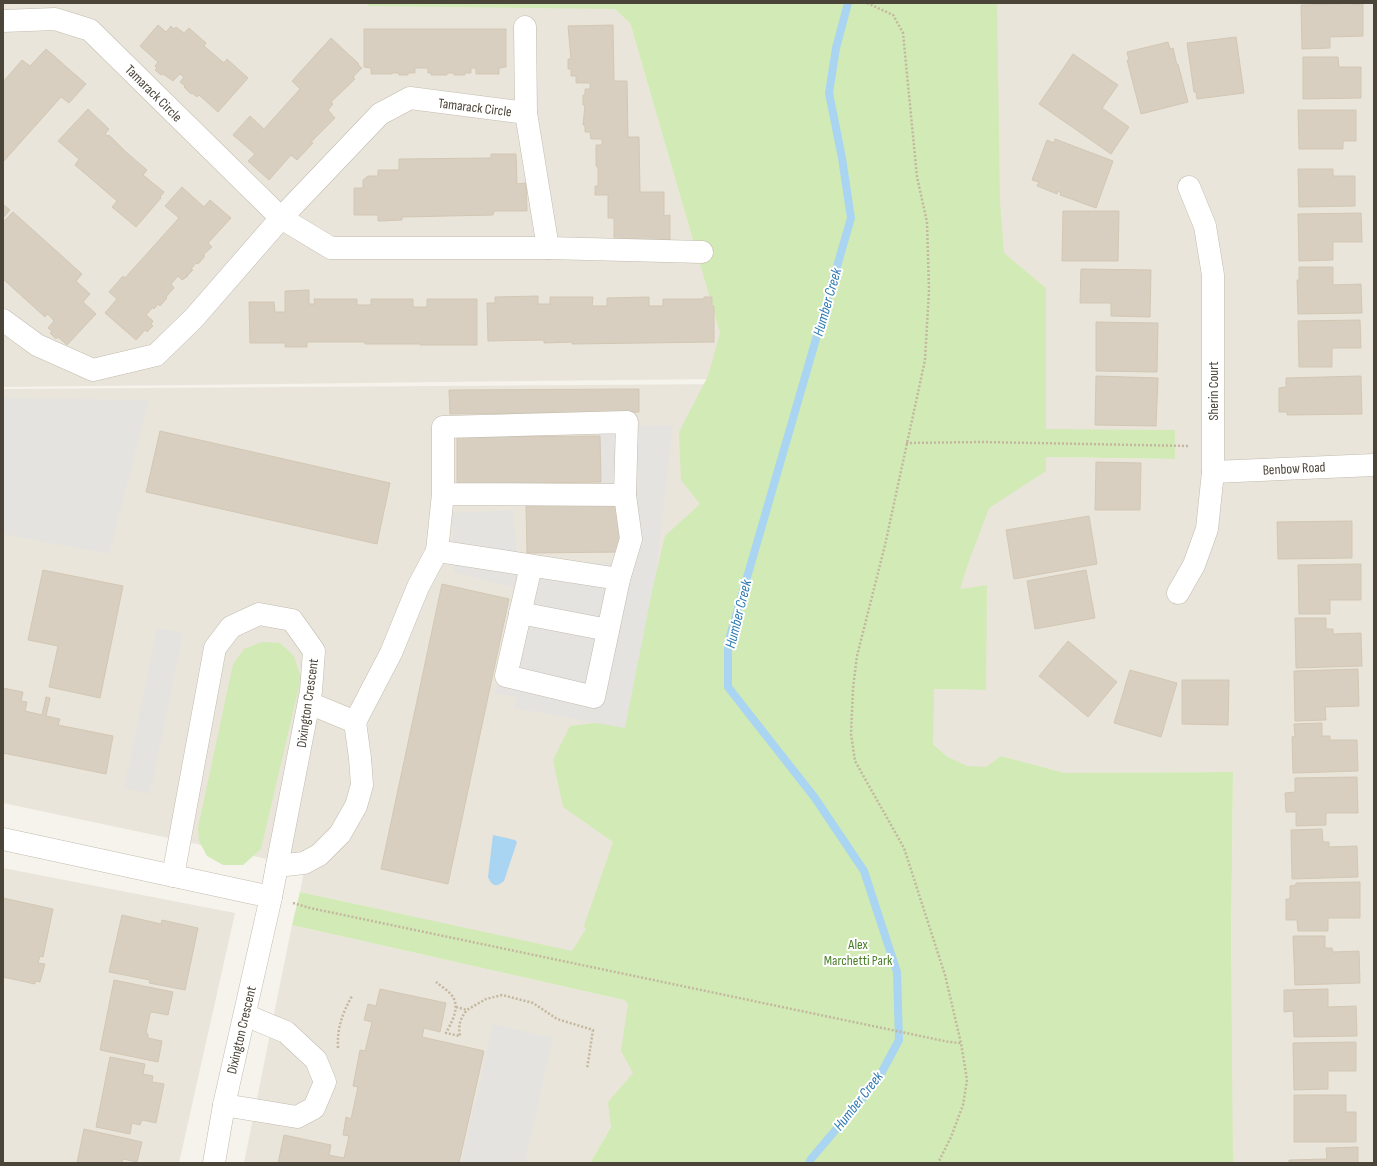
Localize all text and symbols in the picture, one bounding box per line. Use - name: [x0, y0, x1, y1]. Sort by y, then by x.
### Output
- street label: Tamarack Circle: [122, 61, 186, 125]
- street label: Tamarack Circle: [437, 95, 513, 120]
- water label: Humber Creek: [809, 266, 846, 338]
- street label: Sherin Court: [1205, 361, 1222, 421]
- street label: Benbow Road: [1262, 458, 1326, 479]
- water label: Humber Creek: [721, 578, 756, 650]
- street label: Dixington Crescent: [293, 657, 322, 749]
- park label: Alex Marchetti Park: [824, 936, 893, 969]
- street label: Dixington Crescent: [223, 984, 260, 1076]
- water label: Humber Creek: [829, 1068, 888, 1135]

